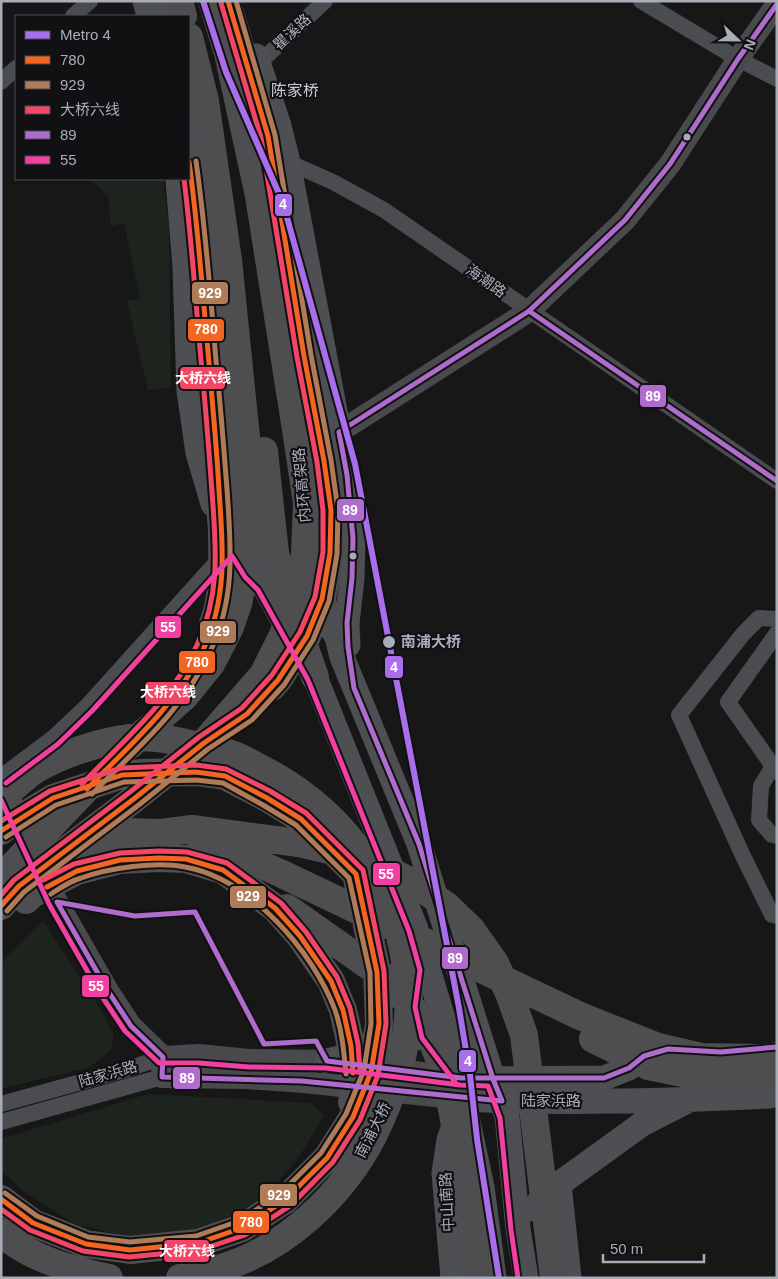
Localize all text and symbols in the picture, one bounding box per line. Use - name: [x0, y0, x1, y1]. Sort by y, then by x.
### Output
- street label: 瞿溪路: [269, 10, 314, 53]
- legend: [15, 15, 190, 180]
- north arrow: [713, 15, 763, 65]
- text: Metro 4: [60, 26, 111, 43]
- text: N: [741, 37, 759, 53]
- text: 780: [60, 51, 85, 68]
- text: 929: [60, 76, 85, 93]
- district label: 陈家桥: [271, 82, 319, 99]
- text: 大桥六线: [60, 101, 120, 118]
- text: 89: [60, 126, 77, 143]
- unlabelled marker: [682, 132, 692, 142]
- text: 55: [60, 151, 77, 168]
- line badge: 4: [274, 193, 293, 217]
- text: 4: [279, 196, 287, 212]
- street label: 海潮路: [463, 261, 510, 300]
- line badge: 929: [191, 281, 229, 305]
- text: 929: [198, 285, 222, 301]
- line badge: 780: [187, 318, 225, 342]
- text: 780: [194, 321, 218, 337]
- line badge: 大桥六线: [179, 366, 226, 390]
- text: 大桥六线: [175, 370, 231, 386]
- line badge: 89: [639, 384, 667, 408]
- text: 89: [645, 388, 661, 404]
- street label: 内环高架路: [290, 447, 313, 523]
- line badge: 89: [336, 498, 365, 522]
- text: 89: [342, 502, 358, 518]
- unlabelled marker: [348, 551, 358, 561]
- line badge: 55: [154, 615, 182, 639]
- text: 55: [160, 619, 176, 635]
- line badge: 929: [199, 620, 237, 644]
- text: 929: [206, 623, 230, 639]
- place label: 南浦大桥: [401, 633, 461, 650]
- marker: 南浦大桥: [381, 634, 397, 650]
- line badge: 780: [178, 650, 216, 674]
- text: 780: [185, 654, 209, 670]
- line badge: 4: [384, 655, 404, 679]
- text: 4: [390, 659, 398, 675]
- line badge: 大桥六线: [144, 681, 191, 705]
- text: 大桥六线: [140, 684, 196, 700]
- line badge: 55: [372, 862, 401, 886]
- text: 55: [378, 866, 394, 882]
- line badge: 929: [229, 885, 267, 909]
- text: 929: [236, 888, 260, 904]
- line badge: 89: [441, 946, 469, 970]
- text: 89: [447, 950, 463, 966]
- line badge: 55: [81, 974, 110, 998]
- text: 55: [88, 978, 104, 994]
- line badge: 4: [458, 1049, 477, 1073]
- text: 4: [464, 1053, 472, 1069]
- street label: 陆家浜路: [77, 1057, 139, 1090]
- line badge: 89: [172, 1066, 201, 1090]
- text: 89: [179, 1070, 195, 1086]
- street label: 陆家浜路: [521, 1092, 581, 1109]
- street label: 南浦大桥: [351, 1099, 394, 1160]
- street label: 中山南路: [436, 1172, 457, 1232]
- line badge: 929: [259, 1183, 298, 1207]
- text: 929: [267, 1187, 291, 1203]
- line badge: 780: [232, 1210, 270, 1234]
- text: 780: [239, 1214, 263, 1230]
- scale bar: [603, 1232, 704, 1264]
- line badge: 大桥六线: [163, 1239, 210, 1263]
- text: 50 m: [610, 1240, 643, 1257]
- text: 大桥六线: [159, 1243, 215, 1259]

